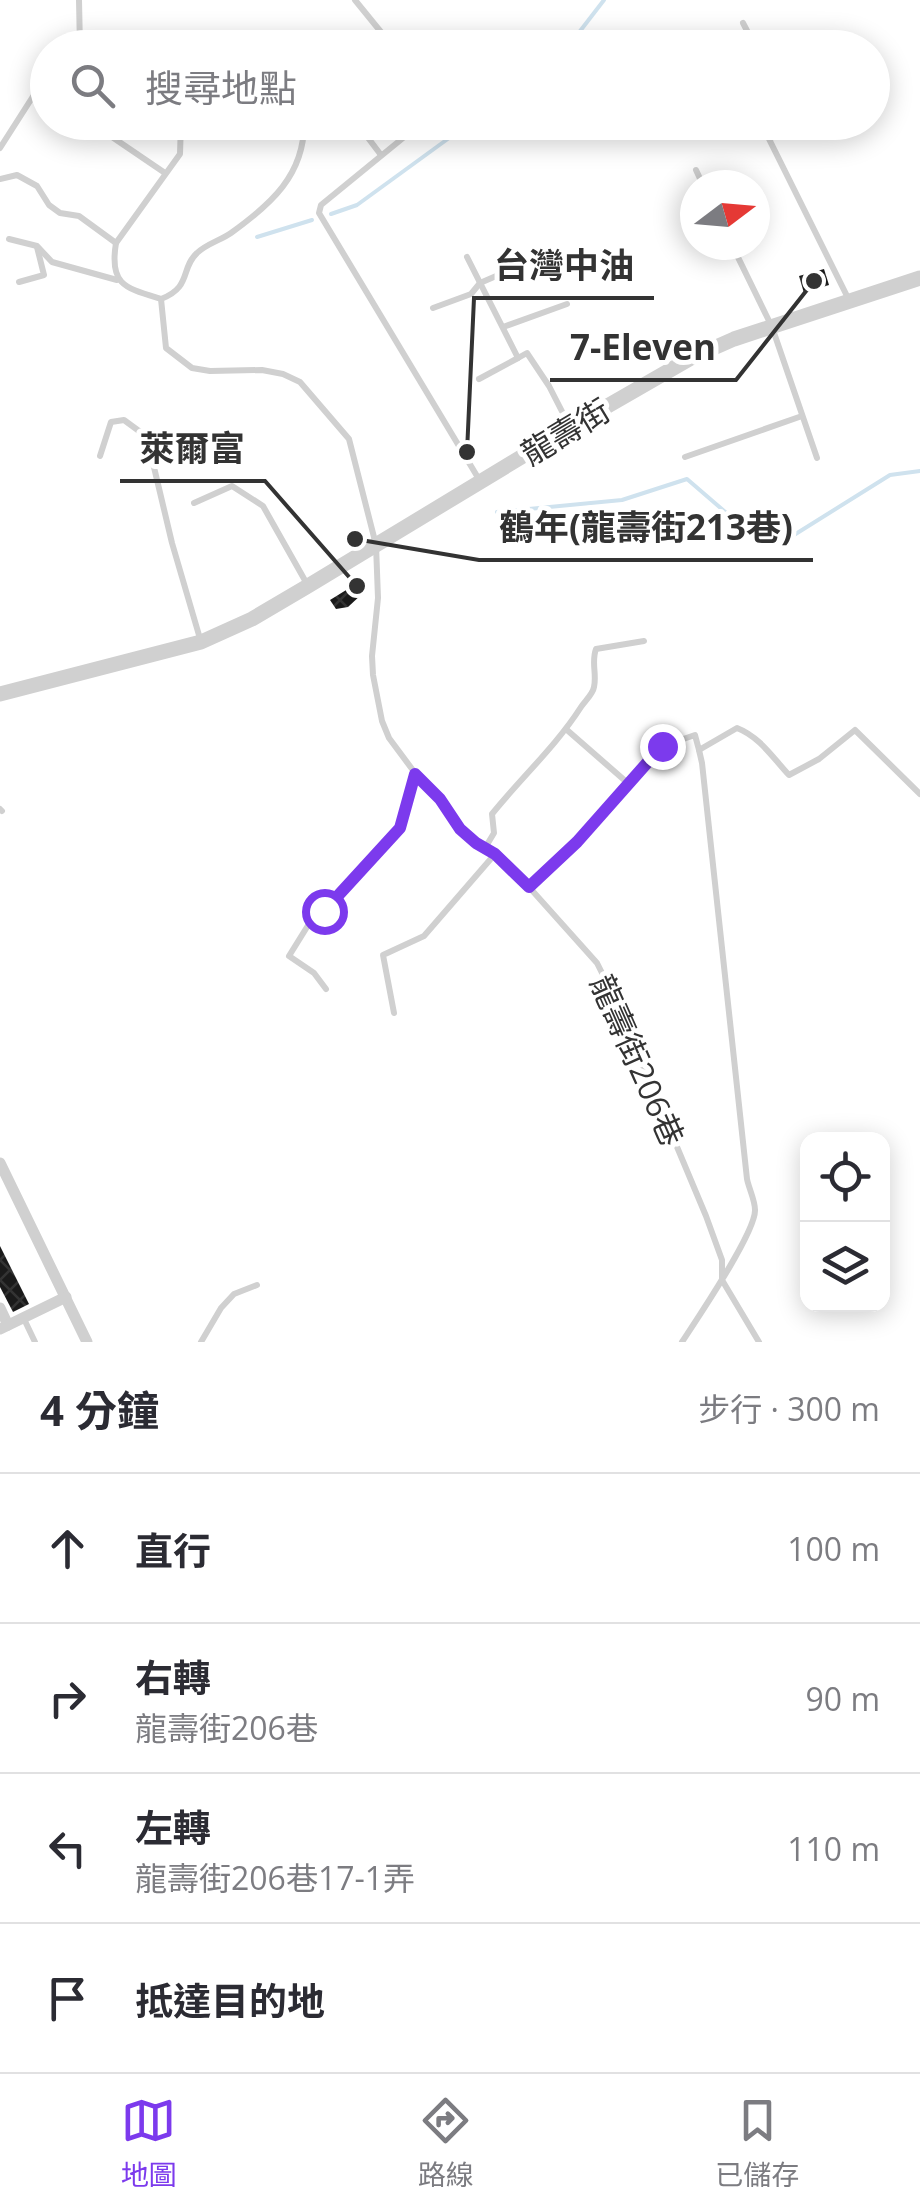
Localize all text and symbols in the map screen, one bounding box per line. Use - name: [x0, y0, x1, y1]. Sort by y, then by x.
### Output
- search box: [30, 30, 890, 140]
- icon: search: [65, 58, 120, 113]
- text: 搜尋地點: [145, 61, 297, 113]
- north arrow: [680, 170, 770, 260]
- callout: 台灣中油: [474, 233, 654, 298]
- text: 台灣中油: [494, 241, 634, 288]
- callout: 7-Eleven: [550, 315, 736, 380]
- text: 7-Eleven: [570, 323, 716, 370]
- street label: 龍壽街: [513, 388, 617, 474]
- callout: 萊爾富: [120, 416, 265, 481]
- text: 萊爾富: [139, 424, 245, 471]
- callout: 鶴年(龍壽街213巷): [479, 495, 813, 560]
- text: 鶴年(龍壽街213巷): [499, 503, 793, 550]
- route end: [640, 724, 686, 770]
- route start: [302, 889, 348, 935]
- street label: 龍壽街206巷: [581, 968, 695, 1152]
- map controls: [800, 1132, 890, 1312]
- button: locate: [800, 1132, 890, 1222]
- button: layers: [800, 1222, 890, 1312]
- text: 4 分鐘: [40, 1381, 159, 1438]
- text: 步行 · 300 m: [698, 1387, 880, 1430]
- icon: ahead: [40, 1521, 95, 1576]
- text: 直行: [135, 1524, 211, 1576]
- text: 100 m: [787, 1527, 880, 1570]
- text: 右轉: [135, 1651, 211, 1703]
- icon: right: [40, 1671, 95, 1726]
- text: 90 m: [805, 1677, 880, 1720]
- text: 龍壽街206巷: [135, 1706, 318, 1749]
- text: 左轉: [135, 1801, 211, 1853]
- icon: left: [40, 1821, 95, 1876]
- text: 110 m: [787, 1827, 880, 1870]
- text: 龍壽街206巷17-1弄: [135, 1856, 415, 1899]
- icon: arrive: [40, 1971, 95, 2026]
- text: 抵達目的地: [135, 1974, 325, 2026]
- tab: 地圖: [121, 2093, 177, 2193]
- tab: 路線: [418, 2093, 474, 2193]
- tab: 已儲存: [715, 2093, 799, 2193]

